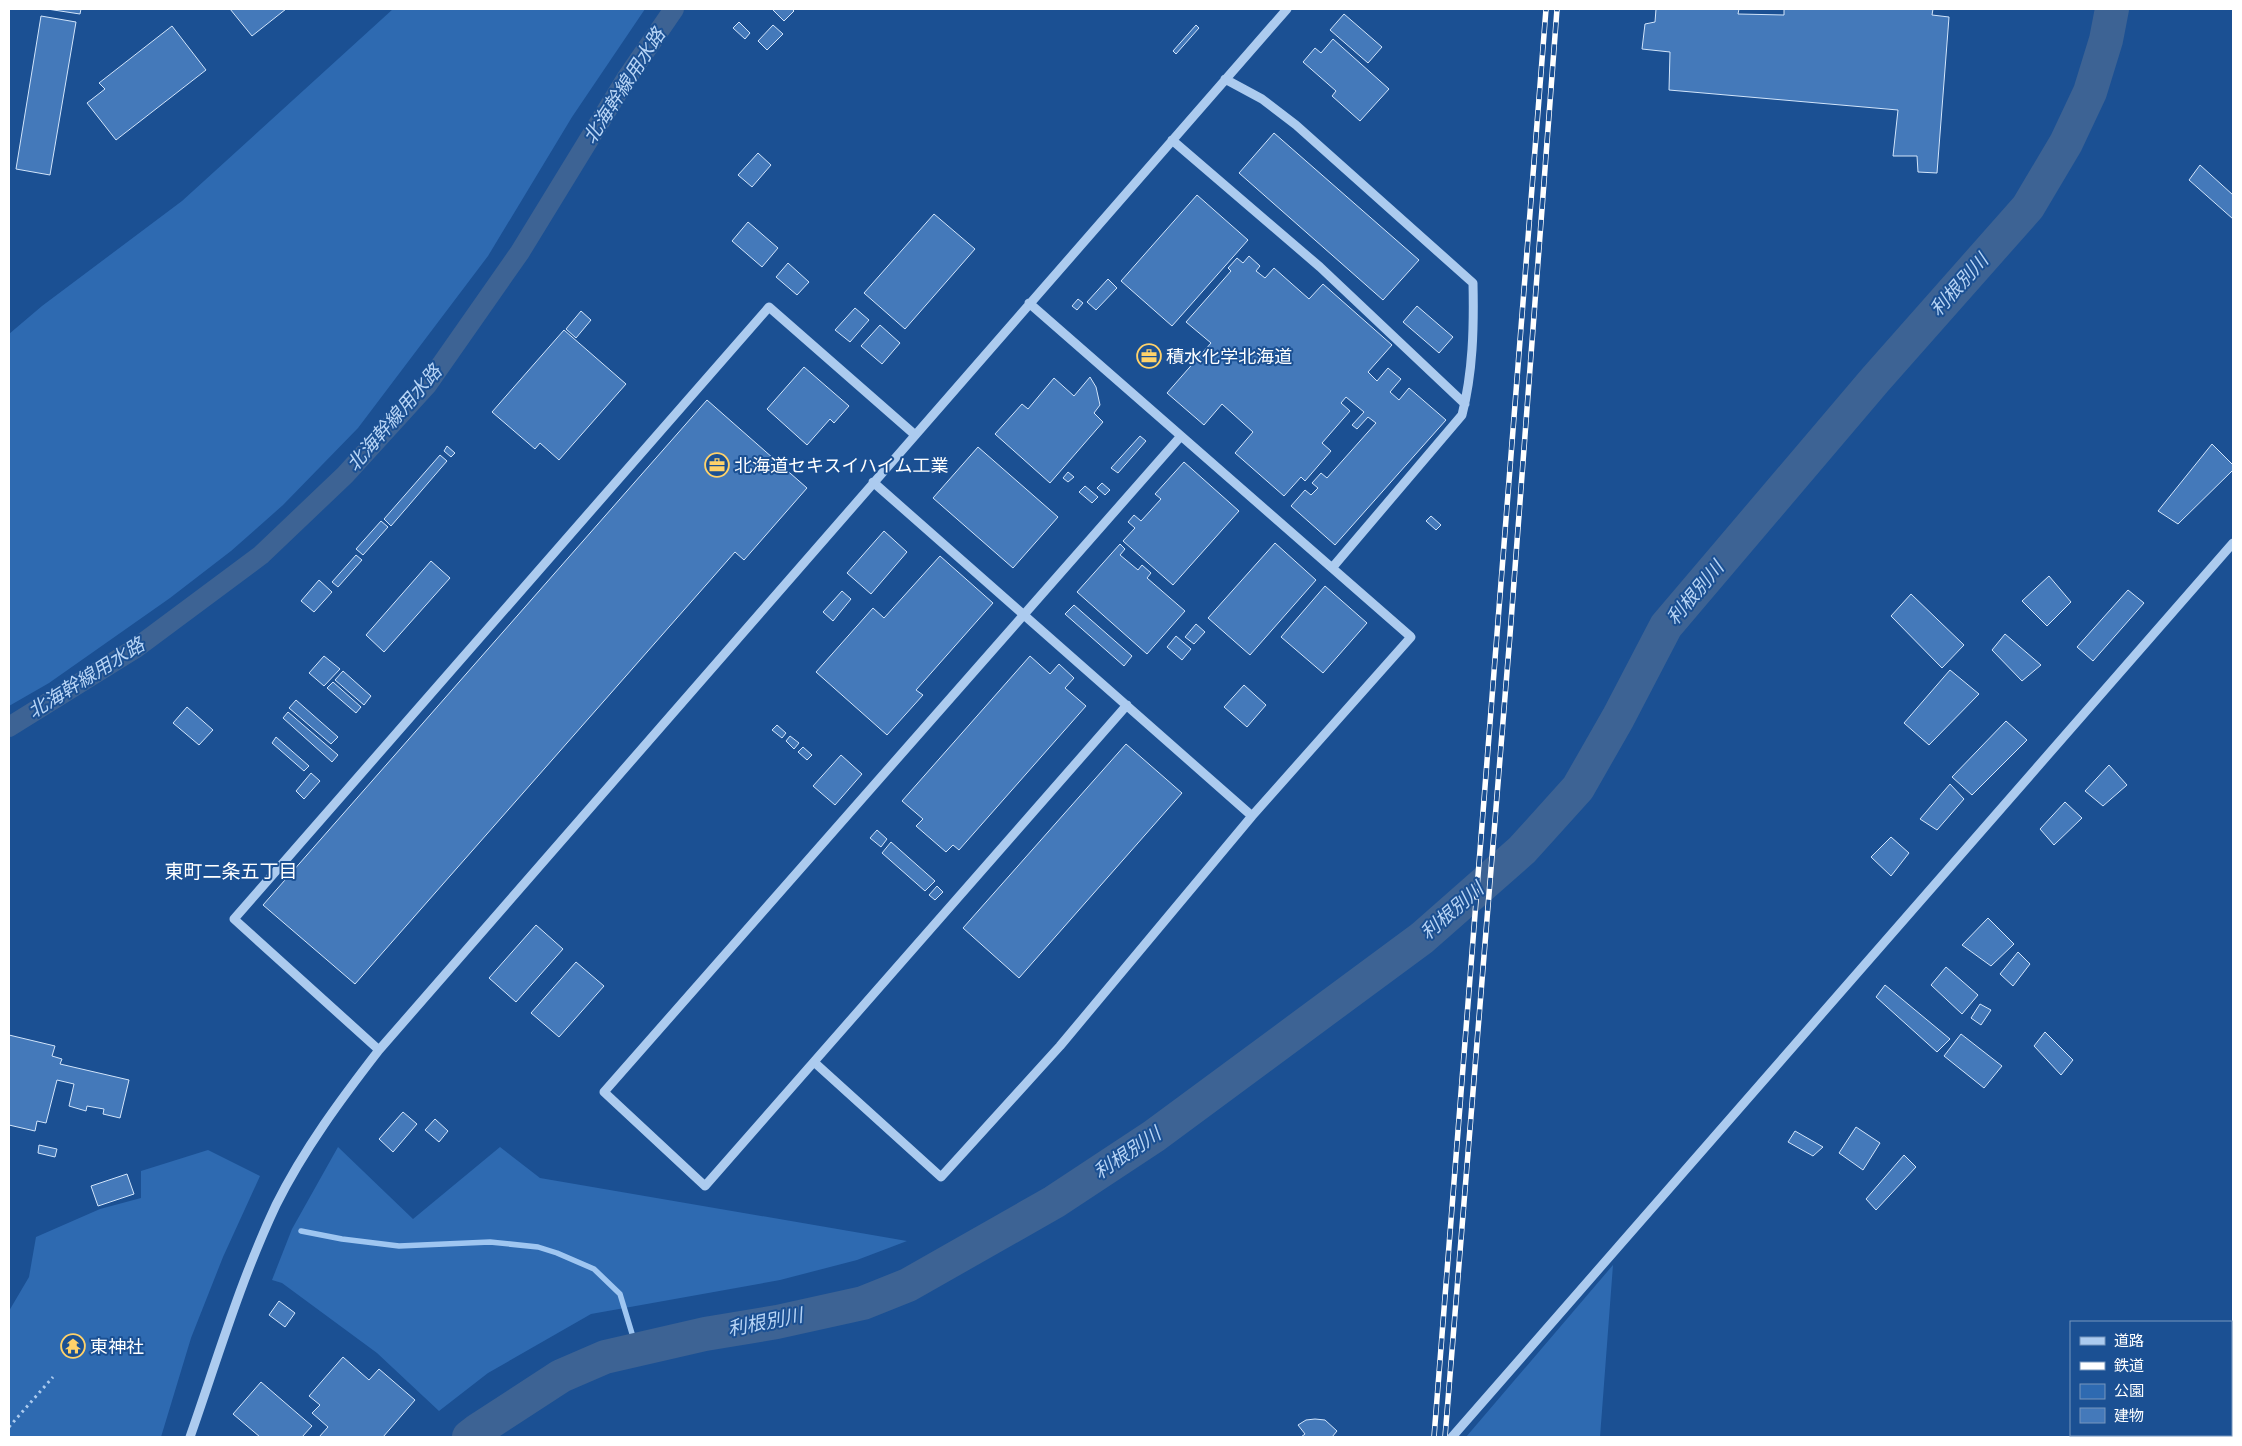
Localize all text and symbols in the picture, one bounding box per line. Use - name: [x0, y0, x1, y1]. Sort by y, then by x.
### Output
- water label: 北海幹線用水路: [578, 22, 671, 148]
- water label: 利根別川: [1925, 248, 1994, 321]
- office icon: 積水化学北海道: [1136, 343, 1162, 369]
- place label: 積水化学北海道: [1166, 346, 1292, 367]
- water label: 北海幹線用水路: [342, 359, 448, 476]
- office icon: 北海道セキスイハイム工業: [704, 452, 730, 478]
- place label: 北海道セキスイハイム工業: [734, 455, 948, 476]
- water label: 利根別川: [1662, 555, 1730, 630]
- water label: 北海幹線用水路: [24, 632, 150, 723]
- district label: 東町二条五丁目: [164, 860, 298, 883]
- water label: 利根別川: [1416, 876, 1490, 945]
- water label: 利根別川: [1089, 1121, 1167, 1184]
- water label: 利根別川: [725, 1303, 806, 1341]
- legend: [2070, 1321, 2232, 1436]
- text: 道路: [2114, 1331, 2144, 1350]
- temple icon: 東神社: [60, 1333, 86, 1359]
- place label: 東神社: [90, 1336, 144, 1357]
- text: 鉄道: [2114, 1356, 2144, 1375]
- text: 公園: [2114, 1381, 2144, 1400]
- text: 建物: [2114, 1406, 2144, 1425]

